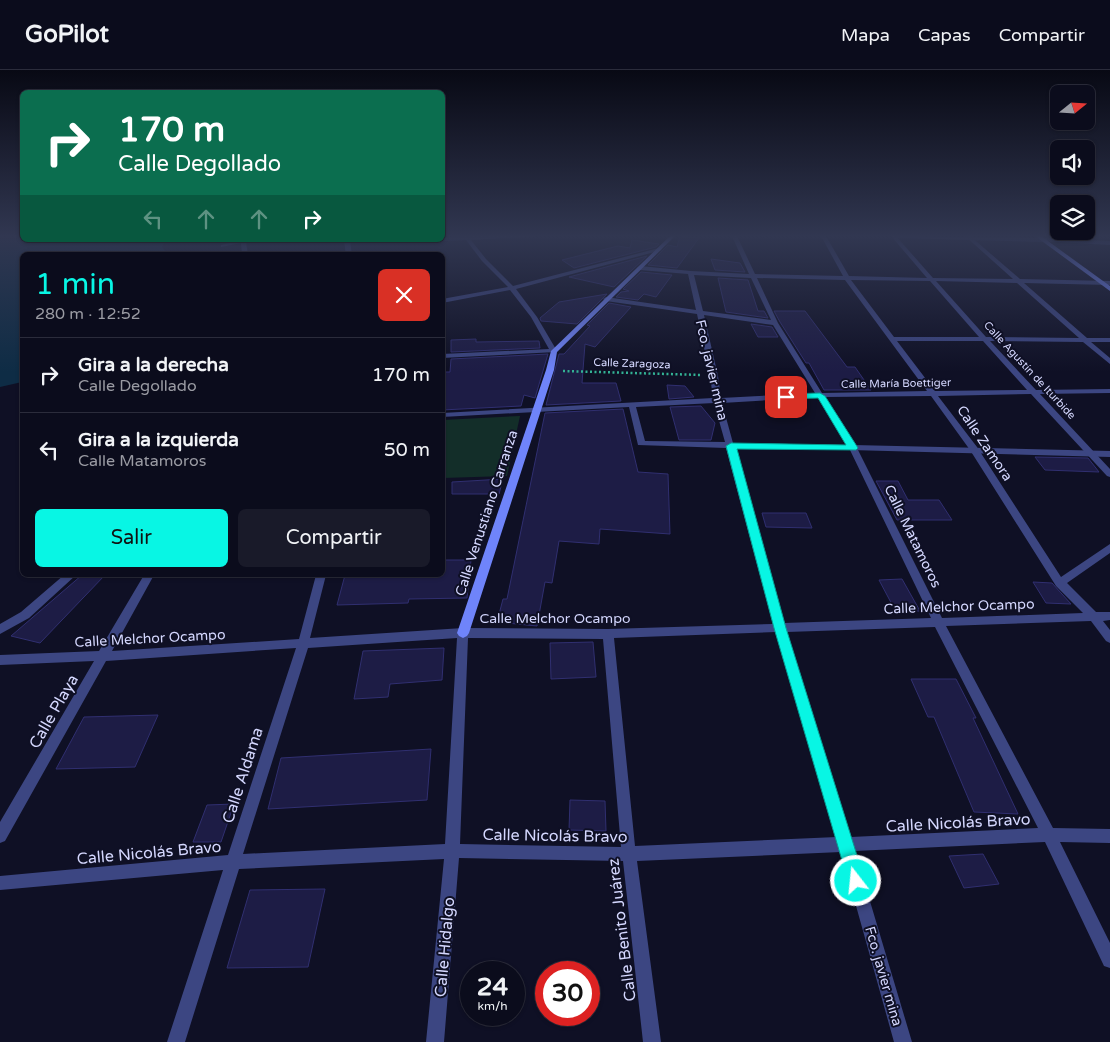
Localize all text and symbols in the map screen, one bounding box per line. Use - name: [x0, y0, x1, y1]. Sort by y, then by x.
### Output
- text: GoPilot: [25, 20, 109, 49]
- text: Mapa: [841, 24, 890, 46]
- text: Capas: [918, 24, 971, 46]
- text: Compartir: [999, 24, 1085, 46]
- north arrow: [1050, 85, 1095, 130]
- map controls: [1050, 85, 1095, 240]
- text: 170 m: [118, 109, 225, 151]
- icon: right: [35, 110, 100, 175]
- button: sound: [1050, 140, 1095, 185]
- text: Calle Degollado: [118, 151, 281, 177]
- button: layers: [1050, 195, 1095, 240]
- icon: left: [139, 205, 167, 233]
- icon: ahead: [192, 205, 220, 233]
- icon: ahead: [245, 205, 273, 233]
- icon: right: [298, 205, 326, 233]
- text: 1 min: [35, 266, 115, 303]
- button: close: [378, 269, 430, 321]
- text: 280 m · 12:52: [35, 304, 141, 324]
- street label: Fco. javier mina: [692, 318, 731, 422]
- street label: Calle Agustín de Iturbide: [981, 319, 1078, 422]
- text: Gira a la derecha: [78, 354, 229, 376]
- street label: Calle Zaragoza: [593, 356, 671, 371]
- icon: right: [35, 361, 63, 389]
- text: 170 m: [372, 364, 430, 386]
- text: Calle Degollado: [78, 376, 197, 396]
- pin: [765, 376, 807, 418]
- street label: Calle María Boettiger: [841, 376, 952, 391]
- icon: arrive: [772, 383, 800, 411]
- street label: Calle Zamora: [953, 402, 1016, 484]
- street label: Calle Venustiano Carranza: [452, 428, 521, 598]
- text: Gira a la izquierda: [78, 429, 239, 451]
- icon: left: [35, 436, 63, 464]
- text: 50 m: [384, 439, 430, 461]
- text: Calle Matamoros: [78, 451, 206, 471]
- street label: Calle Matamoros: [880, 482, 945, 591]
- button: Salir: [35, 509, 228, 567]
- button: Compartir: [238, 509, 430, 567]
- street label: Calle Melchor Ocampo: [883, 595, 1035, 618]
- street label: Calle Melchor Ocampo: [479, 610, 631, 627]
- street label: Calle Melchor Ocampo: [74, 626, 226, 651]
- street label: Calle Playa: [25, 671, 83, 752]
- street label: Calle Aldama: [218, 725, 268, 826]
- street label: Calle Nicolás Bravo: [885, 809, 1031, 837]
- street label: Calle Nicolás Bravo: [482, 825, 628, 847]
- street label: Calle Nicolás Bravo: [76, 837, 222, 869]
- position arrow: [829, 854, 881, 906]
- street label: Calle Benito Juárez: [603, 857, 641, 1003]
- street label: Calle Hidalgo: [431, 896, 459, 998]
- street label: Fco. javier mina: [861, 924, 906, 1028]
- speed limit sign: 30: [535, 961, 600, 1026]
- text: 24: [477, 972, 508, 1002]
- text: km/h: [477, 999, 508, 1013]

